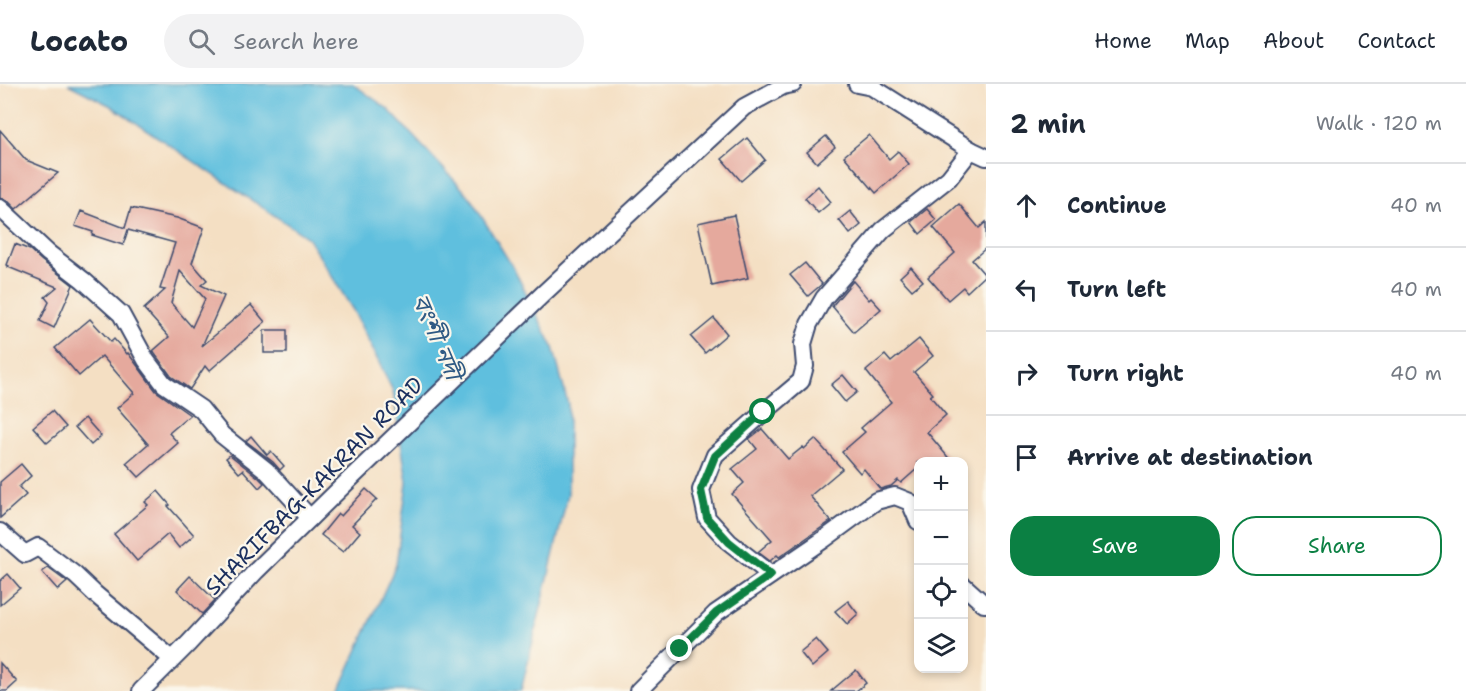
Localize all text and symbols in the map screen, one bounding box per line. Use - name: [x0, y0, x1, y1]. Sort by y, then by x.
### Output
- search box: [164, 14, 584, 68]
- text: Locato: [30, 22, 128, 60]
- icon: search: [185, 25, 218, 58]
- text: Search here: [233, 27, 359, 56]
- text: Home: [1094, 27, 1152, 55]
- text: Map: [1185, 27, 1230, 55]
- text: About: [1263, 27, 1324, 55]
- text: Contact: [1357, 27, 1436, 55]
- text: 2 min: [1010, 106, 1086, 141]
- text: Walk · 120 m: [1316, 110, 1442, 136]
- icon: ahead: [1010, 189, 1043, 222]
- text: Continue: [1067, 191, 1167, 220]
- text: 40 m: [1390, 192, 1442, 218]
- icon: left: [1010, 273, 1043, 306]
- text: Turn left: [1067, 275, 1166, 304]
- text: 40 m: [1390, 276, 1442, 302]
- water label: বংশী নদী: [405, 289, 471, 389]
- icon: right: [1010, 357, 1043, 390]
- text: Turn right: [1067, 359, 1184, 388]
- text: 40 m: [1390, 360, 1442, 386]
- street label: SHARIFBAG-KAKRAN ROAD: [198, 370, 430, 602]
- route start: [749, 398, 775, 424]
- icon: arrive: [1010, 441, 1043, 474]
- text: Arrive at destination: [1067, 443, 1313, 472]
- map controls: [914, 457, 968, 673]
- button: +: [914, 457, 968, 511]
- button: −: [914, 511, 968, 565]
- button: Save: [1010, 516, 1220, 576]
- button: Share: [1232, 516, 1442, 576]
- button: locate: [914, 565, 968, 619]
- button: layers: [914, 619, 968, 673]
- route end: [666, 635, 692, 661]

